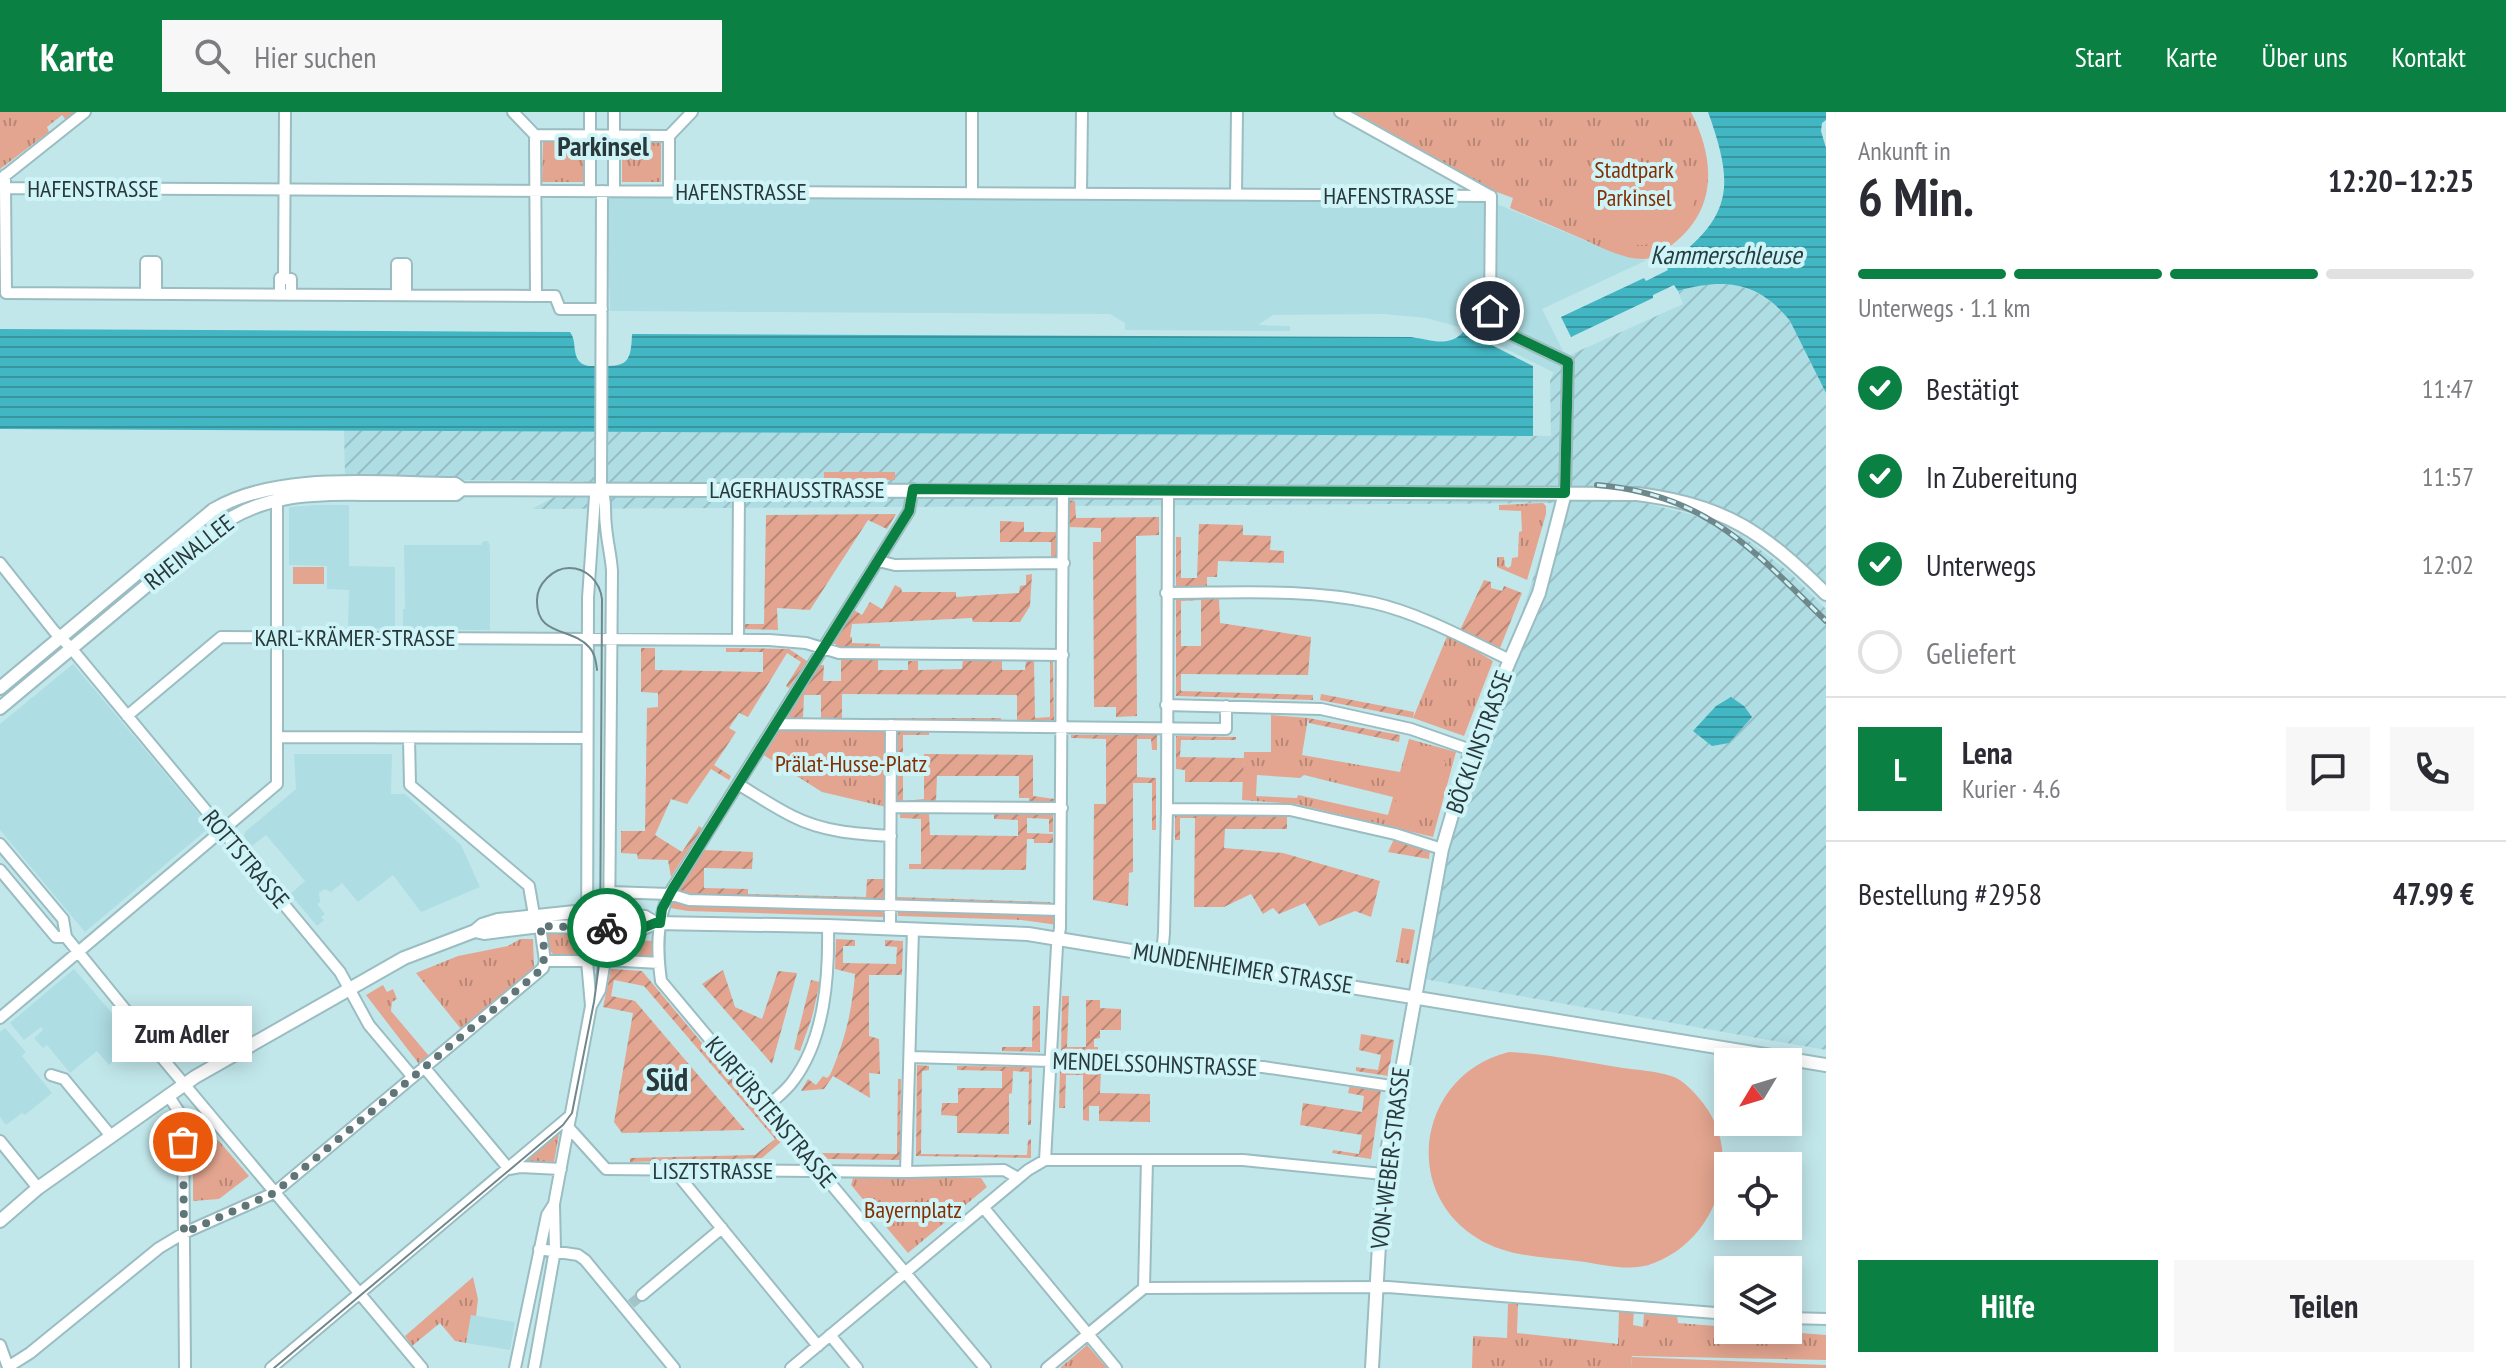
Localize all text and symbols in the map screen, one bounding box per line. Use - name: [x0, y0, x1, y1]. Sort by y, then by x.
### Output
- search box: [162, 20, 722, 92]
- text: Karte: [40, 32, 114, 81]
- icon: search: [190, 34, 234, 78]
- text: Hier suchen: [254, 37, 376, 76]
- text: Start: [2075, 38, 2122, 75]
- text: Karte: [2166, 38, 2218, 75]
- text: Über uns: [2262, 38, 2347, 75]
- text: Kontakt: [2391, 38, 2466, 75]
- district label: Parkinsel: [557, 127, 649, 164]
- text: Ankunft in: [1858, 134, 1951, 167]
- park label: Stadtpark Parkinsel: [1594, 154, 1674, 213]
- text: 12:20–12:25: [2328, 161, 2474, 200]
- text: 6 Min.: [1858, 163, 1974, 230]
- street label: HAFENSTRASSE: [27, 173, 159, 204]
- street label: HAFENSTRASSE: [675, 176, 807, 207]
- street label: HAFENSTRASSE: [1323, 180, 1455, 211]
- water label: Kammerschleuse: [1650, 238, 1804, 271]
- pin: [1456, 277, 1524, 345]
- icon: home: [1468, 289, 1512, 333]
- text: Unterwegs · 1.1 km: [1858, 291, 2031, 324]
- icon: check: [1858, 366, 1902, 410]
- text: Bestätigt: [1926, 369, 2019, 408]
- text: 11:47: [2422, 372, 2474, 405]
- icon: check: [1858, 454, 1902, 498]
- text: In Zubereitung: [1926, 457, 2078, 496]
- text: 11:57: [2422, 460, 2474, 493]
- street label: LAGERHAUSSTRASSE: [709, 474, 885, 505]
- street label: RHEINALLEE: [138, 507, 240, 597]
- icon: check: [1858, 542, 1902, 586]
- text: Unterwegs: [1926, 545, 2036, 584]
- text: 12:02: [2422, 548, 2474, 581]
- street label: KARL-KRÄMER-STRASSE: [254, 622, 456, 653]
- text: Geliefert: [1926, 633, 2016, 672]
- street label: BÖCKLINSTRASSE: [1439, 666, 1519, 818]
- button: chat: [2286, 727, 2370, 811]
- button: phone: [2390, 727, 2474, 811]
- text: Lena: [1962, 733, 2013, 772]
- park label: Prälat-Husse-Platz: [775, 748, 927, 779]
- text: L: [1894, 750, 1906, 789]
- text: Kurier · 4.6: [1962, 772, 2061, 805]
- street label: ROTTSTRASSE: [196, 803, 296, 915]
- text: Bestellung #2958: [1858, 874, 2042, 913]
- text: 47.99 €: [2393, 874, 2474, 913]
- courier: [567, 888, 647, 968]
- icon: bike: [585, 906, 629, 950]
- street label: MUNDENHEIMER STRASSE: [1131, 935, 1355, 1001]
- callout: Zum Adler: [113, 1006, 253, 1062]
- text: Zum Adler: [135, 1017, 229, 1050]
- street label: KURFÜRSTENSTRASSE: [699, 1030, 843, 1194]
- street label: MENDELSSOHNSTRASSE: [1052, 1045, 1258, 1083]
- north arrow: [1714, 1048, 1802, 1136]
- map controls: [1714, 1048, 1802, 1344]
- district label: Süd: [646, 1058, 688, 1100]
- street label: VON-WEBER-STRASSE: [1363, 1065, 1417, 1252]
- pin: [149, 1108, 217, 1176]
- icon: bag: [161, 1120, 205, 1164]
- button: locate: [1714, 1152, 1802, 1240]
- street label: LISZTSTRASSE: [653, 1155, 773, 1186]
- park label: Bayernplatz: [864, 1194, 962, 1225]
- button: layers: [1714, 1256, 1802, 1344]
- button: Hilfe: [1858, 1260, 2158, 1352]
- button: Teilen: [2174, 1260, 2474, 1352]

